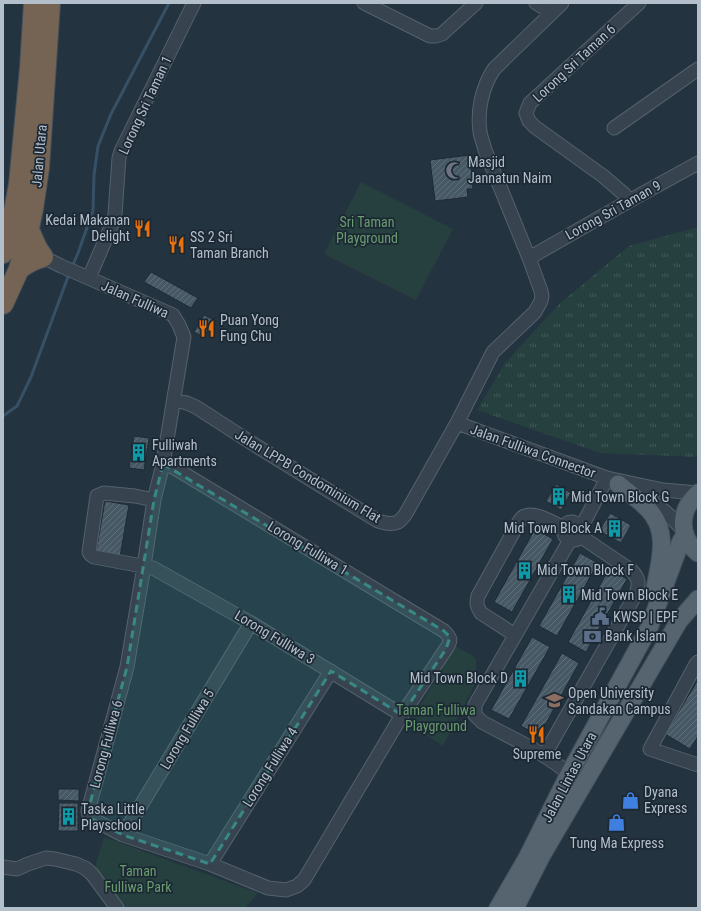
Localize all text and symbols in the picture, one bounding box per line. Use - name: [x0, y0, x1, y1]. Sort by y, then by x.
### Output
- street label: Lorong Sri Taman 6: [529, 21, 619, 105]
- street label: Lorong Sri Taman 1: [115, 53, 175, 157]
- street label: Jalan Utara: [28, 124, 50, 188]
- place label: Masjid Jannatun Naim: [468, 154, 552, 186]
- mosque icon: Masjid Jannatun Naim: [445, 160, 465, 180]
- street label: Lorong Sri Taman 9: [562, 177, 664, 243]
- place label: Kedai Makanan Delight: [45, 212, 130, 244]
- park label: Sri Taman Playground: [336, 214, 398, 246]
- restaurant icon: Kedai Makanan Delight: [133, 218, 153, 238]
- place label: SS 2 Sri Taman Branch: [190, 229, 269, 261]
- restaurant icon: SS 2 Sri Taman Branch: [167, 235, 187, 255]
- street label: Jalan Fulliwa: [99, 277, 171, 321]
- place label: Puan Yong Fung Chu: [220, 312, 279, 344]
- restaurant icon: Puan Yong Fung Chu: [197, 318, 217, 338]
- street label: Jalan Fulliwa Connector: [468, 421, 598, 481]
- street label: Jalan LPPB Condominium Flat: [232, 426, 384, 526]
- place label: Fulliwah Apartments: [152, 437, 217, 469]
- building icon: Fulliwah Apartments: [129, 443, 149, 463]
- building icon: Mid Town Block G: [548, 487, 568, 507]
- place label: Mid Town Block G: [571, 489, 670, 505]
- street label: Lorong Fulliwa 1: [265, 518, 351, 578]
- building icon: Mid Town Block A: [605, 518, 625, 538]
- place label: Mid Town Block A: [504, 520, 602, 536]
- building icon: Mid Town Block F: [514, 560, 534, 580]
- place label: Mid Town Block F: [537, 562, 634, 578]
- building icon: Mid Town Block E: [558, 585, 578, 605]
- place label: Mid Town Block E: [581, 587, 678, 603]
- street label: Lorong Fulliwa 3: [232, 607, 318, 667]
- public building icon: KWSP | EPF: [590, 607, 610, 627]
- place label: KWSP | EPF: [613, 609, 678, 625]
- bank icon: Bank Islam: [582, 626, 602, 646]
- place label: Bank Islam: [605, 628, 666, 644]
- building icon: Mid Town Block D: [511, 668, 531, 688]
- place label: Mid Town Block D: [410, 670, 508, 686]
- place label: Open University Sandakan Campus: [568, 685, 671, 717]
- street label: Lorong Fulliwa 5: [157, 686, 217, 772]
- school or university icon: Open University Sandakan Campus: [545, 691, 565, 711]
- street label: Lorong Fulliwa 6: [87, 698, 125, 790]
- park label: Taman Fulliwa Playground: [396, 702, 476, 734]
- street label: Lorong Fulliwa 4: [239, 724, 301, 810]
- restaurant icon: Supreme: [527, 724, 547, 744]
- street label: Jalan Lintas Utara: [538, 729, 600, 825]
- place label: Supreme: [513, 746, 562, 762]
- place label: Dyana Express: [644, 784, 687, 816]
- shop icon: Dyana Express: [621, 790, 641, 810]
- place label: Taska Little Playschool: [81, 801, 145, 833]
- building icon: Taska Little Playschool: [58, 807, 78, 827]
- shop icon: Tung Ma Express: [607, 813, 627, 833]
- place label: Tung Ma Express: [570, 835, 664, 851]
- park label: Taman Fulliwa Park: [105, 863, 172, 895]

